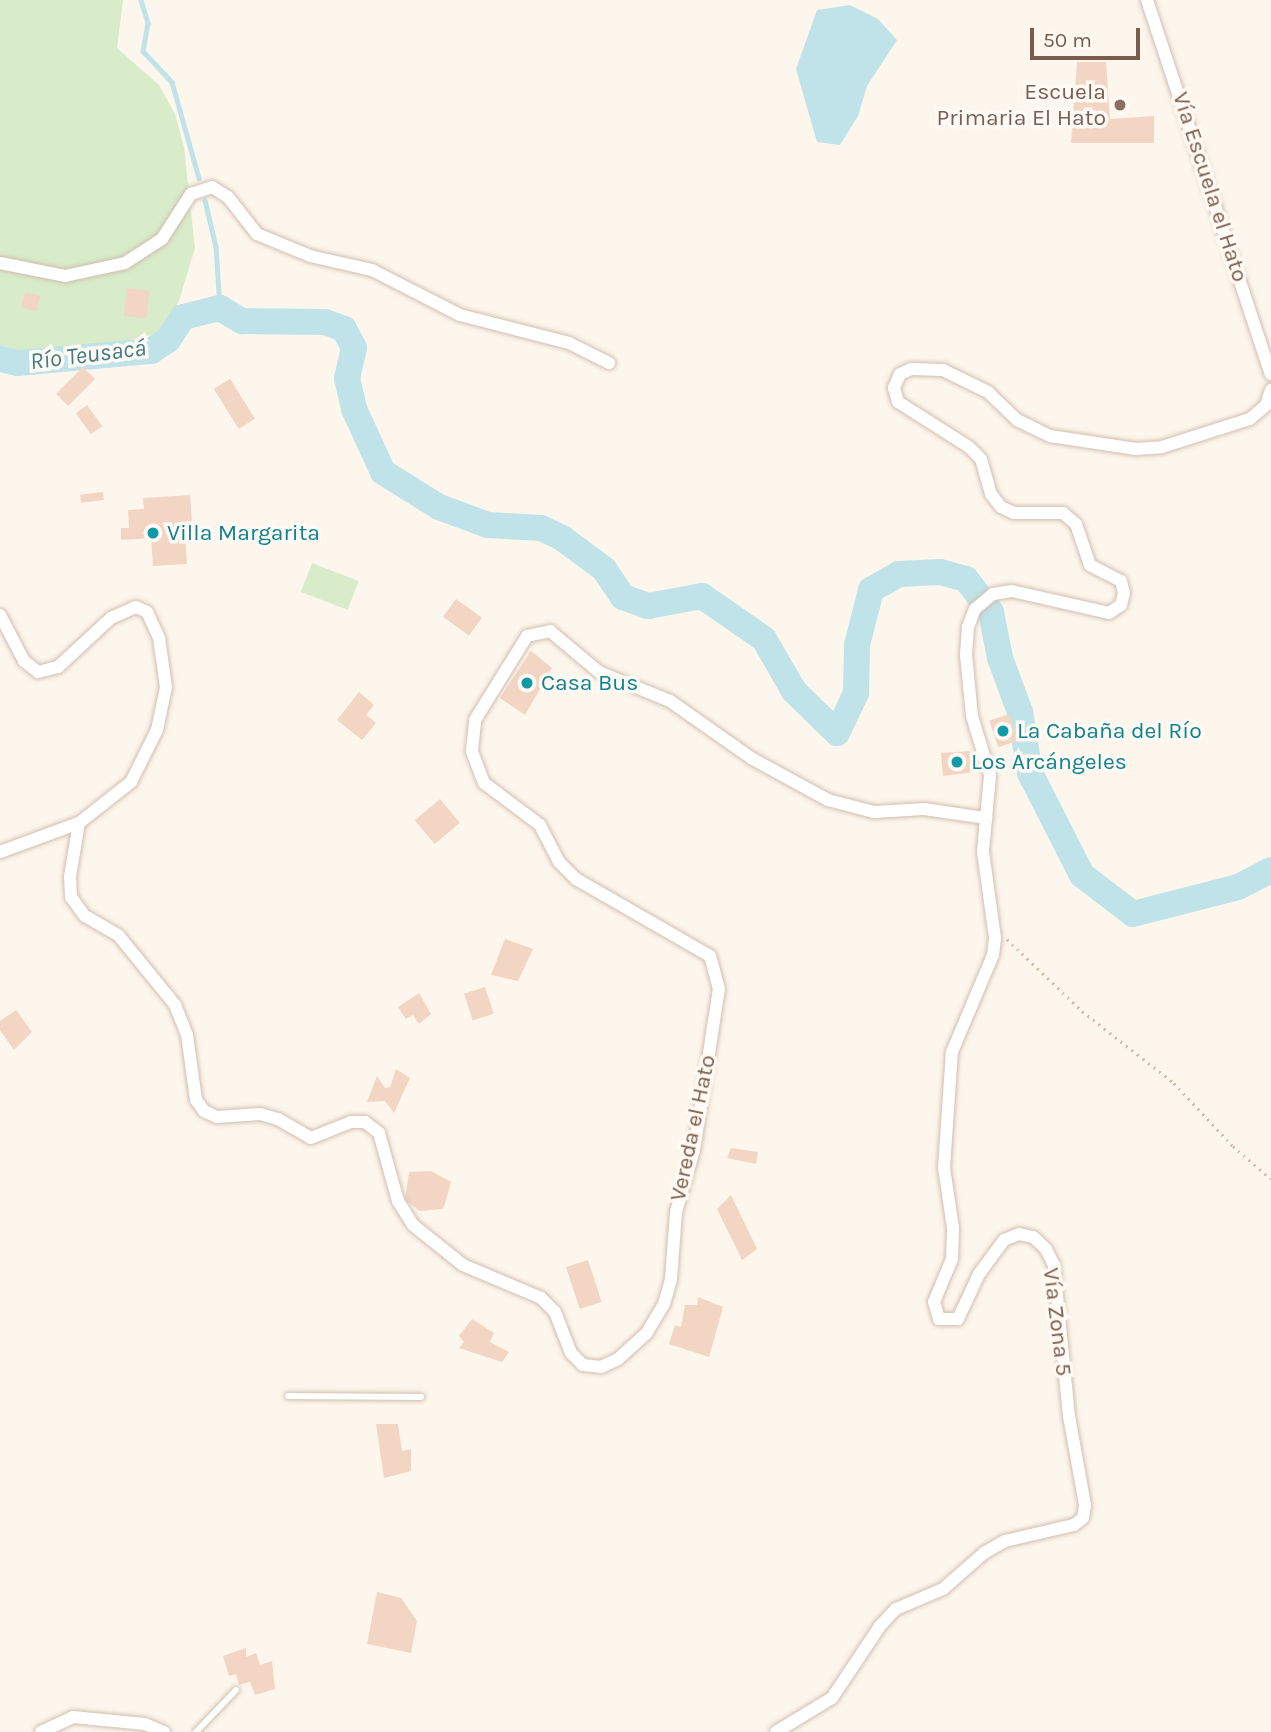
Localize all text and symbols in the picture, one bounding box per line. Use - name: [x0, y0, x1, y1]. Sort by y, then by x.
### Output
- scale bar: [1033, 14, 1143, 58]
- text: 50 m: [1043, 28, 1092, 52]
- place label: Escuela Primaria El Hato: [937, 78, 1106, 132]
- street label: Vía Escuela el Hato: [1166, 89, 1254, 285]
- marker: Escuela Primaria El Hato: [1112, 97, 1128, 113]
- water label: Río Teusacá: [28, 334, 148, 376]
- place label: Villa Margarita: [167, 519, 320, 547]
- marker: Villa Margarita: [145, 525, 161, 541]
- place label: Casa Bus: [541, 669, 638, 697]
- marker: Casa Bus: [519, 675, 535, 691]
- place label: La Cabaña del Río: [1017, 717, 1202, 745]
- marker: La Cabaña del Río: [995, 723, 1011, 739]
- place label: Los Arcángeles: [971, 748, 1127, 776]
- marker: Los Arcángeles: [949, 754, 965, 770]
- street label: Vereda el Hato: [664, 1052, 722, 1204]
- street label: Vía Zona 5: [1037, 1266, 1077, 1378]

